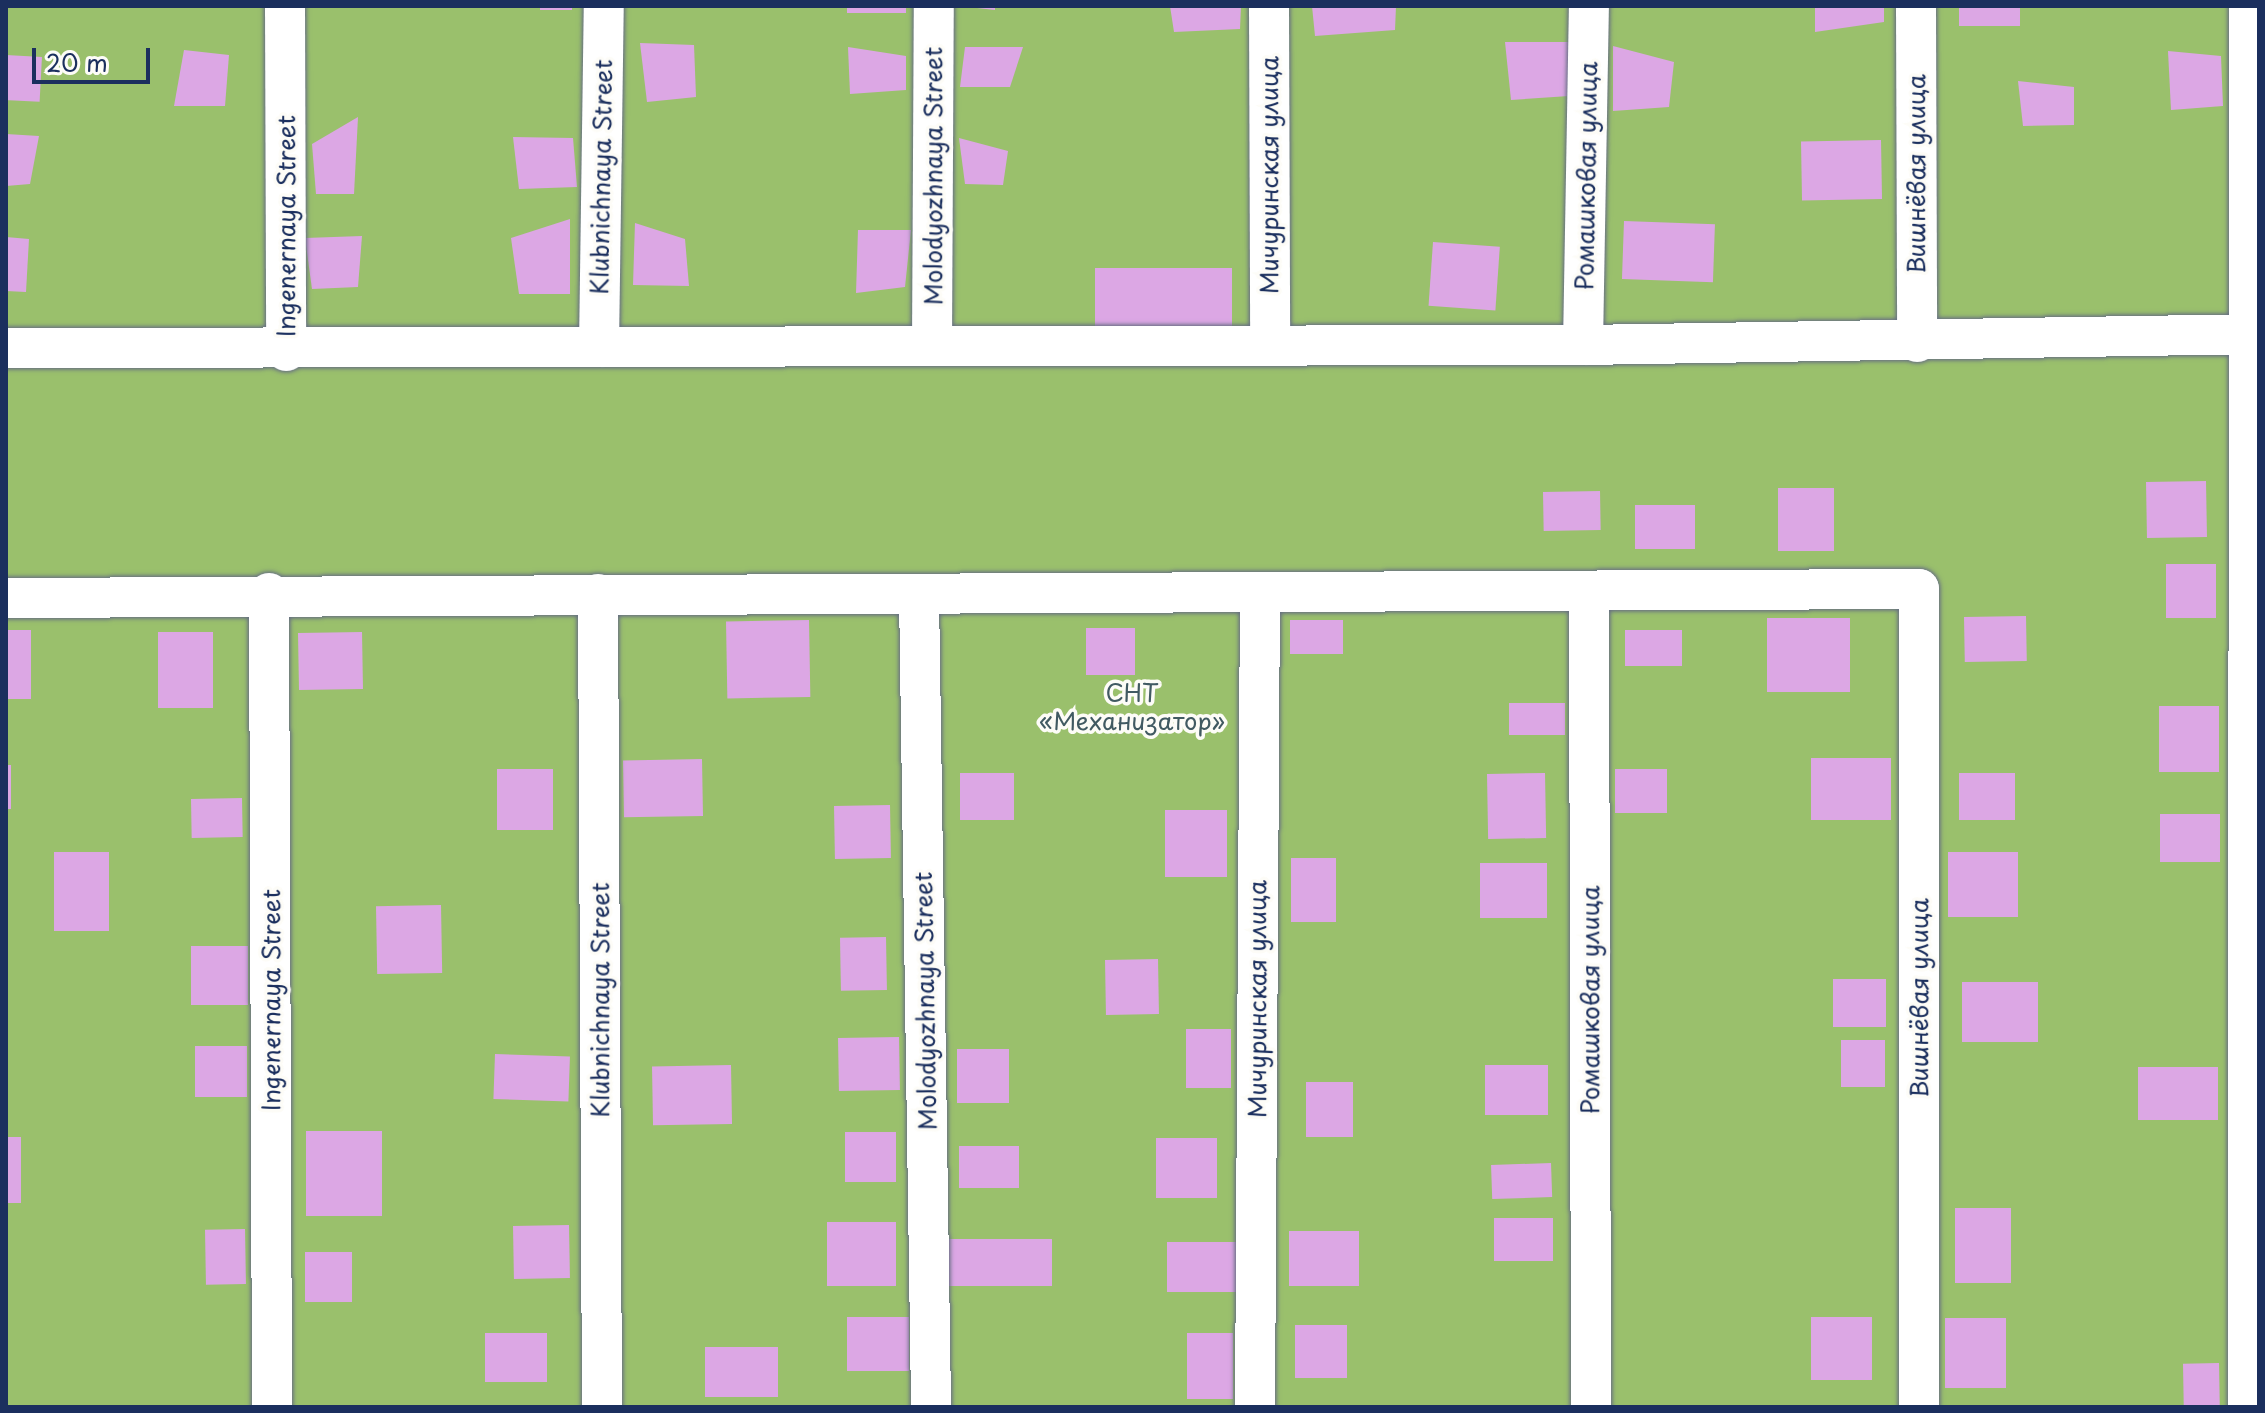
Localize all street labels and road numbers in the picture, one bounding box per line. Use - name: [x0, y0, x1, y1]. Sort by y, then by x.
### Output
- street label: Molodyozhnaya Street: [919, 46, 947, 306]
- street label: Мичуринская улица: [1255, 55, 1283, 295]
- street label: Klubnichnaya Street: [585, 59, 617, 295]
- street label: Ромашковая улица: [1570, 61, 1602, 291]
- street label: Вишнёвая улица: [1902, 73, 1930, 275]
- street label: Ingenernaya Street: [272, 115, 300, 337]
- street label: Molodyozhnaya Street: [908, 871, 942, 1131]
- street label: Мичуринская улица: [1243, 879, 1271, 1119]
- street label: Klubnichnaya Street: [586, 882, 614, 1118]
- street label: Ромашковая улица: [1576, 885, 1604, 1115]
- street label: Ingenernaya Street: [257, 889, 285, 1111]
- street label: Вишнёвая улица: [1905, 897, 1933, 1099]

